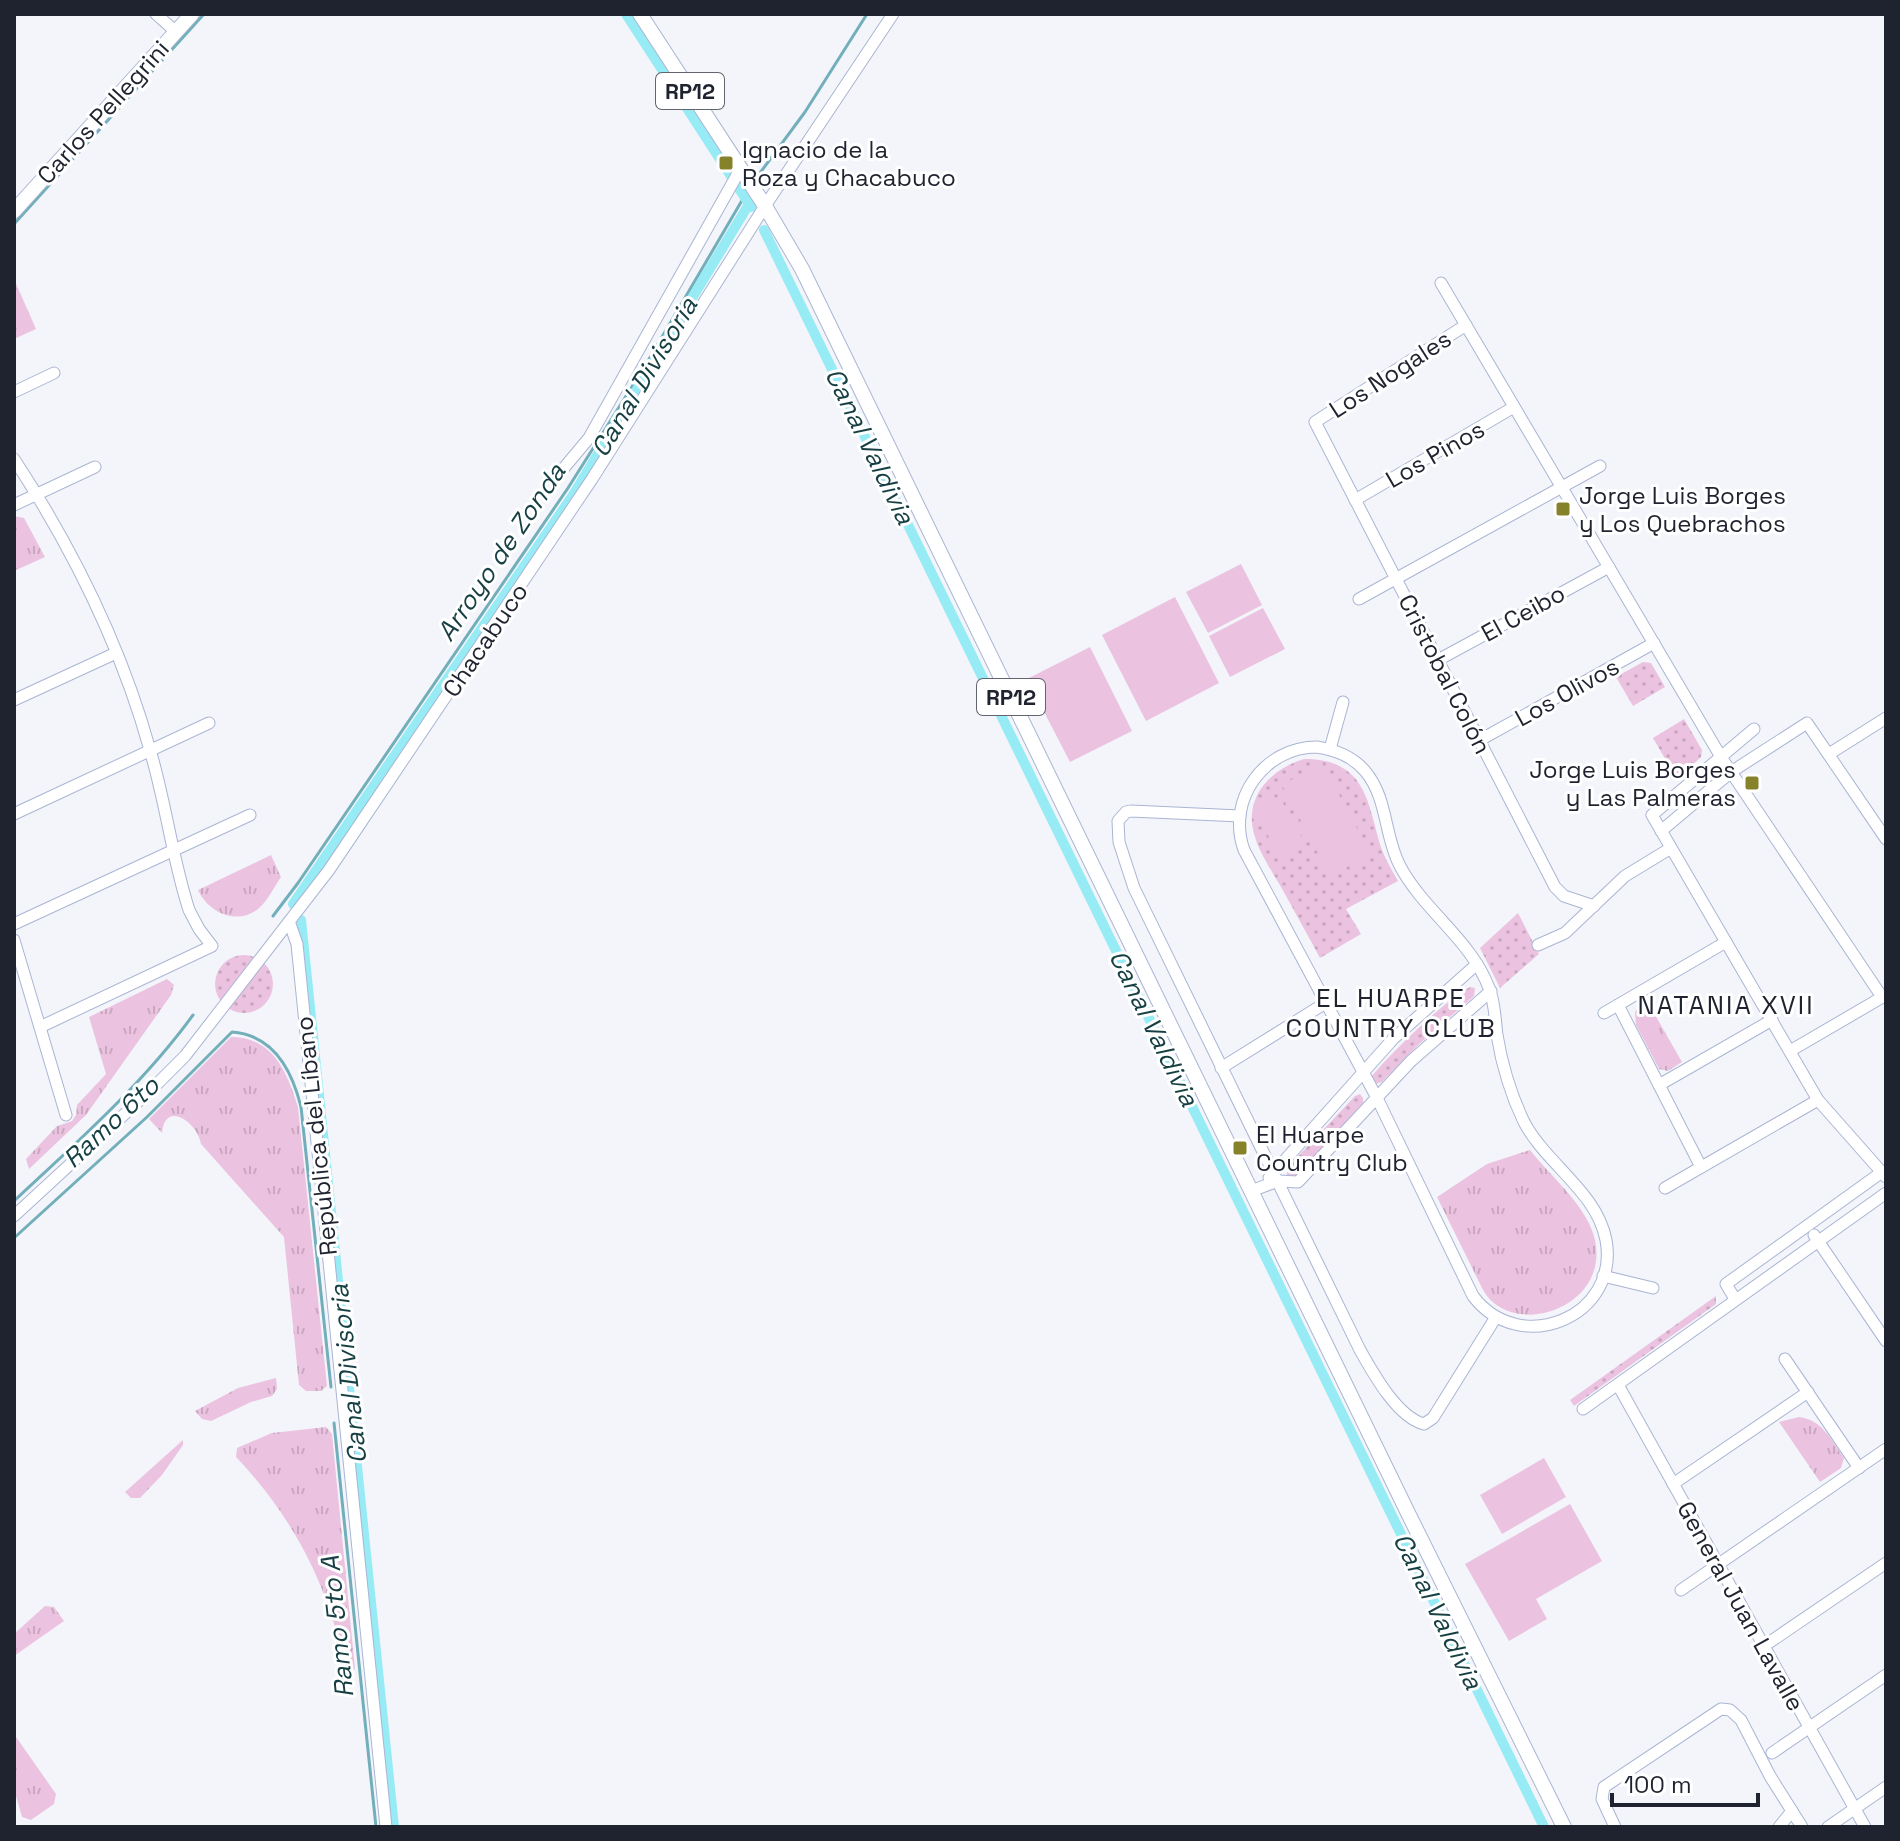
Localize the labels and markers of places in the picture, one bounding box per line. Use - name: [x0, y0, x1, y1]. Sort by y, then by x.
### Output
- place label: Ignacio de la Roza y Chacabuco: [742, 134, 956, 193]
- marker: Ignacio de la Roza y Chacabuco: [717, 154, 735, 172]
- place label: Jorge Luis Borges y Los Quebrachos: [1579, 480, 1786, 539]
- marker: Jorge Luis Borges y Los Quebrachos: [1554, 500, 1572, 518]
- place label: Jorge Luis Borges y Las Palmeras: [1529, 754, 1736, 813]
- marker: Jorge Luis Borges y Las Palmeras: [1743, 774, 1761, 792]
- place label: El Huarpe Country Club: [1256, 1119, 1408, 1178]
- marker: El Huarpe Country Club: [1231, 1139, 1249, 1157]

